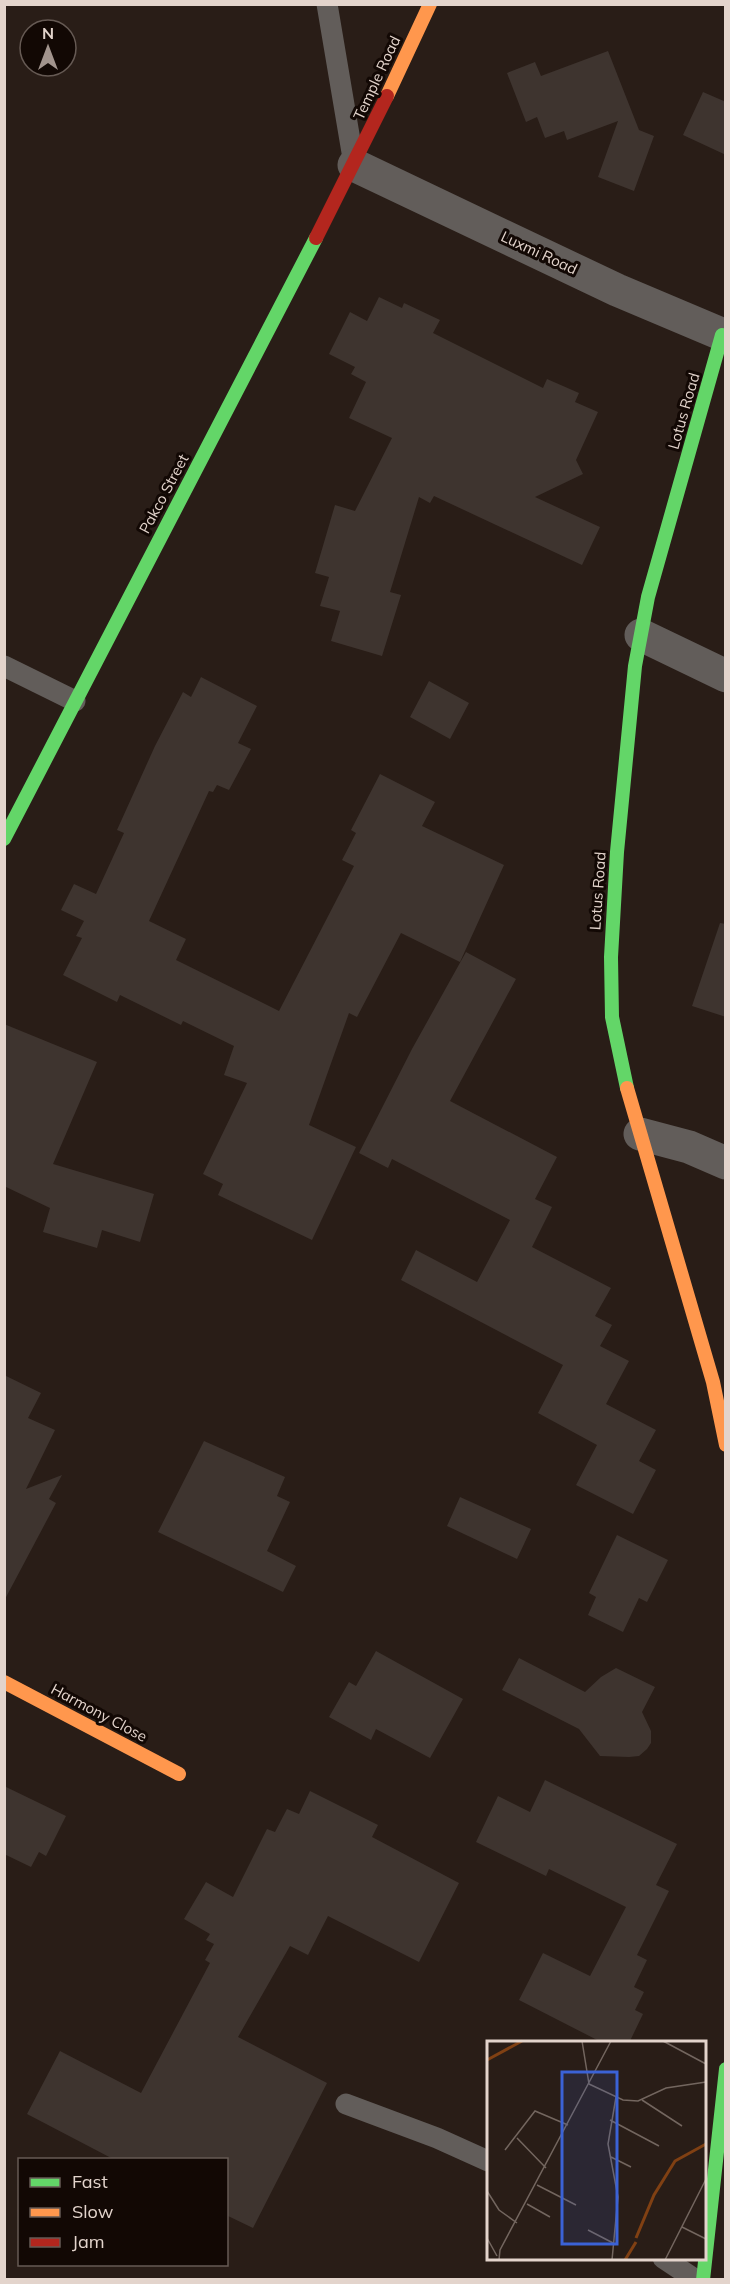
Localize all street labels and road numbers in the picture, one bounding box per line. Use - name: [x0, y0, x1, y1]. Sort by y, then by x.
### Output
- street label: Temple Road: [349, 33, 404, 123]
- street label: Luxmi Road: [498, 227, 580, 279]
- street label: Lotus Road: [664, 370, 703, 451]
- street label: Pakco Street: [135, 451, 192, 537]
- street label: Lotus Road: [585, 851, 610, 931]
- street label: Harmony Close: [48, 1679, 151, 1746]

